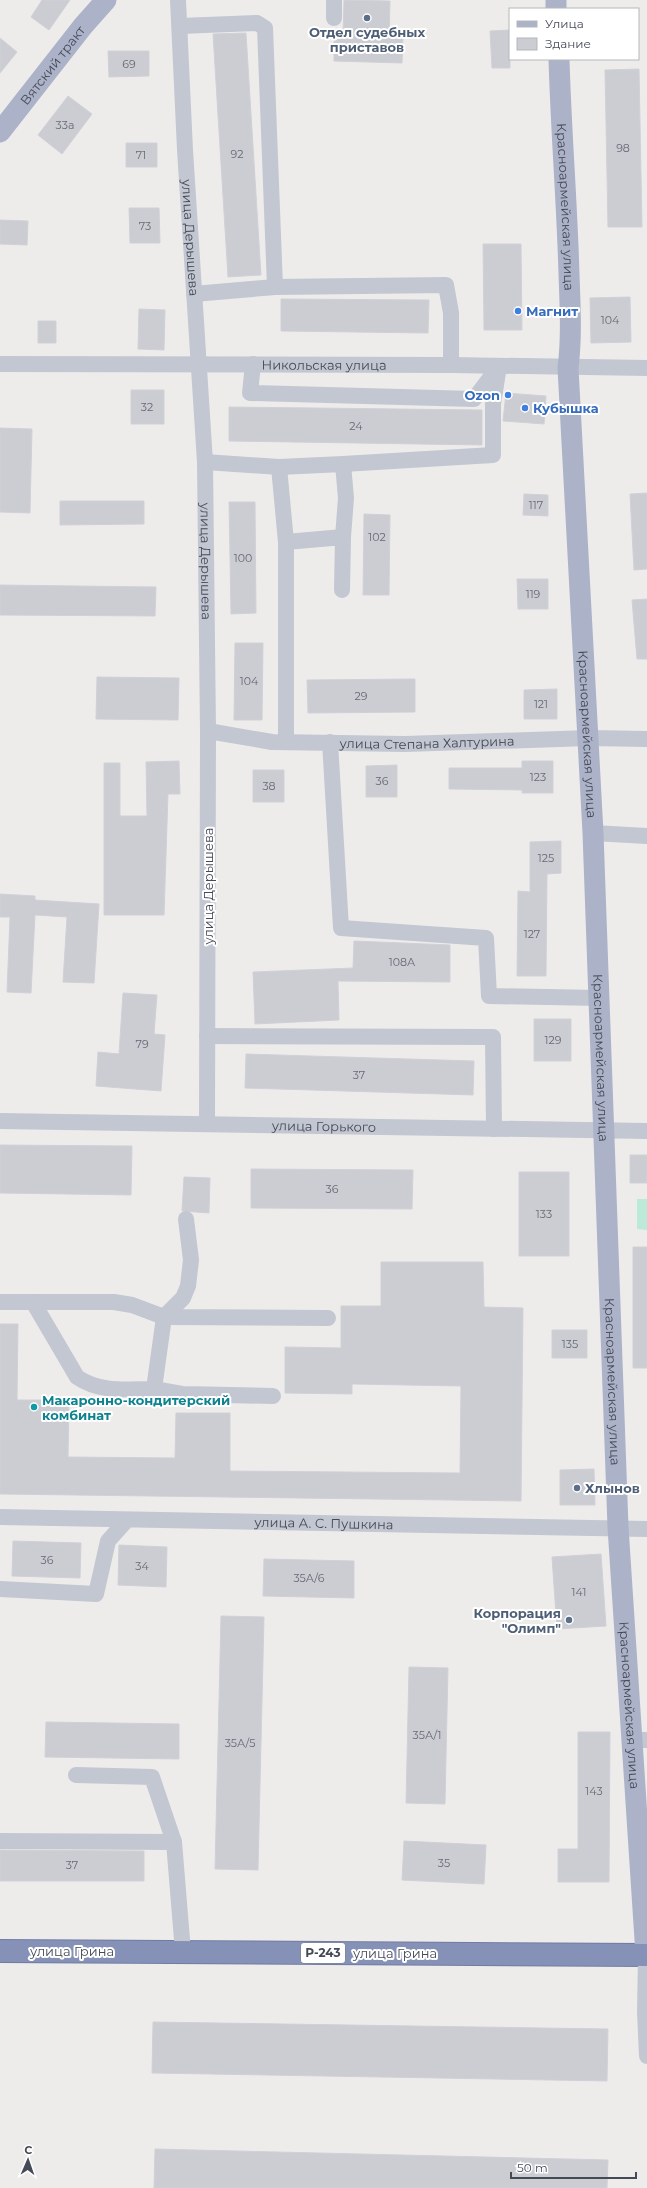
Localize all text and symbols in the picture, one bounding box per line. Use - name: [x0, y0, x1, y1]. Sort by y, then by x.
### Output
- legend: [509, 8, 639, 60]
- marker: Отдел судебных приставов: [362, 13, 372, 23]
- text: Улица: [545, 16, 584, 31]
- street label: Вятский тракт: [17, 22, 89, 108]
- place label: Отдел судебных приставов: [309, 24, 425, 55]
- text: Здание: [545, 36, 591, 51]
- house number: 69: [122, 57, 136, 71]
- house number: 33а: [56, 118, 74, 132]
- street label: Красноармейская улица: [554, 123, 578, 291]
- house number: 98: [616, 141, 630, 155]
- house number: 92: [231, 147, 243, 161]
- house number: 71: [136, 148, 146, 162]
- street label: улица Дерышева: [179, 178, 202, 297]
- house number: 73: [139, 219, 151, 233]
- place label: Магнит: [526, 303, 578, 319]
- marker: Магнит: [513, 306, 523, 316]
- house number: 104: [601, 313, 620, 327]
- street label: Никольская улица: [261, 357, 387, 373]
- place label: Ozon: [465, 387, 500, 403]
- marker: Ozon: [503, 390, 513, 400]
- house number: 32: [141, 400, 153, 414]
- place label: Кубышка: [533, 400, 599, 416]
- marker: Кубышка: [520, 403, 530, 413]
- house number: 24: [349, 419, 363, 433]
- house number: 117: [529, 498, 543, 512]
- street label: улица Дерышева: [197, 502, 215, 620]
- house number: 102: [368, 530, 386, 544]
- house number: 100: [234, 551, 252, 565]
- house number: 119: [526, 587, 541, 601]
- street label: Красноармейская улица: [575, 650, 600, 818]
- house number: 104: [240, 674, 259, 688]
- house number: 29: [355, 689, 368, 703]
- house number: 121: [534, 697, 548, 711]
- street label: улица Степана Халтурина: [338, 732, 515, 752]
- house number: 123: [530, 770, 546, 784]
- house number: 36: [376, 774, 389, 788]
- house number: 38: [262, 779, 276, 793]
- street label: улица Дерышева: [200, 828, 216, 945]
- house number: 125: [538, 851, 554, 865]
- house number: 127: [524, 927, 540, 941]
- house number: 108А: [389, 955, 416, 969]
- street label: Красноармейская улица: [590, 974, 612, 1142]
- house number: 129: [545, 1033, 562, 1047]
- house number: 79: [135, 1037, 149, 1051]
- house number: 37: [353, 1068, 365, 1082]
- street label: улица Горького: [271, 1117, 376, 1135]
- house number: 36: [326, 1182, 339, 1196]
- house number: 133: [536, 1207, 552, 1221]
- street label: Красноармейская улица: [602, 1297, 624, 1466]
- house number: 135: [562, 1337, 578, 1351]
- place label: Макаронно-кондитерский комбинат: [42, 1392, 230, 1423]
- marker: Макаронно-кондитерский комбинат: [29, 1402, 39, 1412]
- place label: Хлынов: [585, 1480, 640, 1496]
- marker: Хлынов: [572, 1483, 582, 1493]
- street label: улица А. С. Пушкина: [253, 1514, 394, 1532]
- house number: 36: [41, 1553, 54, 1567]
- house number: 34: [135, 1559, 149, 1573]
- house number: 35А/6: [294, 1571, 325, 1585]
- house number: 141: [572, 1585, 586, 1599]
- place label: Корпорация "Олимп": [474, 1605, 561, 1636]
- marker: Корпорация "Олимп": [564, 1615, 574, 1625]
- street label: Красноармейская улица: [616, 1621, 643, 1789]
- house number: 35А/1: [413, 1728, 441, 1742]
- house number: 35А/5: [225, 1736, 255, 1750]
- house number: 143: [585, 1784, 603, 1798]
- house number: 35: [438, 1856, 450, 1870]
- house number: 37: [66, 1858, 78, 1872]
- street label: улица Грина: [29, 1943, 114, 1959]
- road number: Р-243: [301, 1943, 345, 1963]
- street label: улица Грина: [352, 1945, 437, 1961]
- north arrow: [8, 2140, 48, 2180]
- text: С: [24, 2143, 33, 2157]
- scale bar: [511, 2154, 636, 2180]
- text: 50 m: [517, 2160, 548, 2175]

